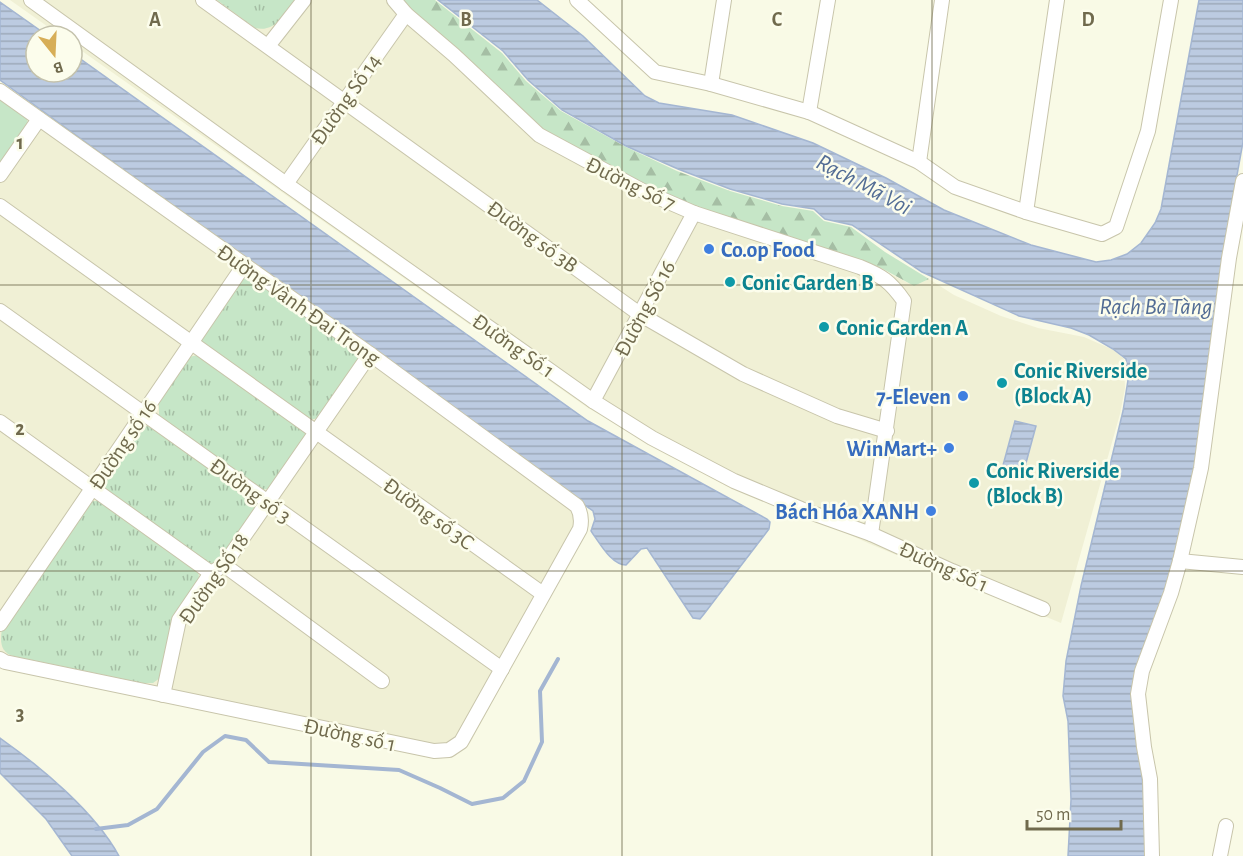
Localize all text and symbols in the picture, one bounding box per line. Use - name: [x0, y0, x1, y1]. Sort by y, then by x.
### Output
- text: A: [149, 10, 161, 30]
- text: B: [460, 10, 472, 30]
- text: C: [772, 10, 783, 30]
- text: D: [1081, 10, 1095, 30]
- north arrow: [24, 24, 84, 84]
- street label: Đường Số 14: [307, 50, 385, 149]
- text: B: [51, 58, 65, 76]
- text: 1: [16, 133, 24, 153]
- water label: Rạch Mã Voi: [812, 150, 915, 220]
- street label: Đường Số 7: [582, 153, 679, 215]
- street label: Đường số 3B: [483, 197, 582, 277]
- place label: Co.op Food: [721, 239, 815, 261]
- street label: Đường Vành Đai Trong: [213, 240, 384, 369]
- marker: Co.op Food: [702, 242, 716, 256]
- street label: Đường Số 16: [610, 257, 679, 360]
- place label: Conic Garden B: [742, 272, 874, 294]
- marker: Conic Garden B: [723, 275, 737, 289]
- water label: Rạch Bà Tàng: [1099, 295, 1213, 319]
- street label: Đường Số 1: [468, 310, 559, 382]
- place label: Conic Garden A: [836, 317, 968, 339]
- marker: Conic Garden A: [817, 320, 831, 334]
- place label: Conic Riverside (Block A): [1014, 360, 1147, 407]
- marker: Conic Riverside (Block A): [995, 376, 1009, 390]
- place label: 7-Eleven: [876, 386, 951, 408]
- marker: 7-Eleven: [956, 389, 970, 403]
- street label: Đường số 16: [85, 396, 161, 494]
- text: 2: [15, 419, 25, 439]
- place label: WinMart+: [846, 438, 937, 460]
- marker: WinMart+: [942, 441, 956, 455]
- street label: Đường số 3: [206, 454, 295, 528]
- place label: Conic Riverside (Block B): [986, 460, 1119, 507]
- street label: Đường số 3C: [379, 474, 478, 554]
- marker: Conic Riverside (Block B): [967, 476, 981, 490]
- place label: Bách Hóa XANH: [775, 501, 919, 523]
- marker: Bách Hóa XANH: [924, 504, 938, 518]
- street label: Đường Số 18: [175, 529, 253, 628]
- street label: Đường Số 1: [896, 538, 991, 596]
- text: 3: [16, 704, 24, 724]
- street label: Đường số 1: [302, 715, 398, 755]
- scale bar: [1027, 793, 1122, 831]
- text: 50 m: [1036, 806, 1070, 824]

